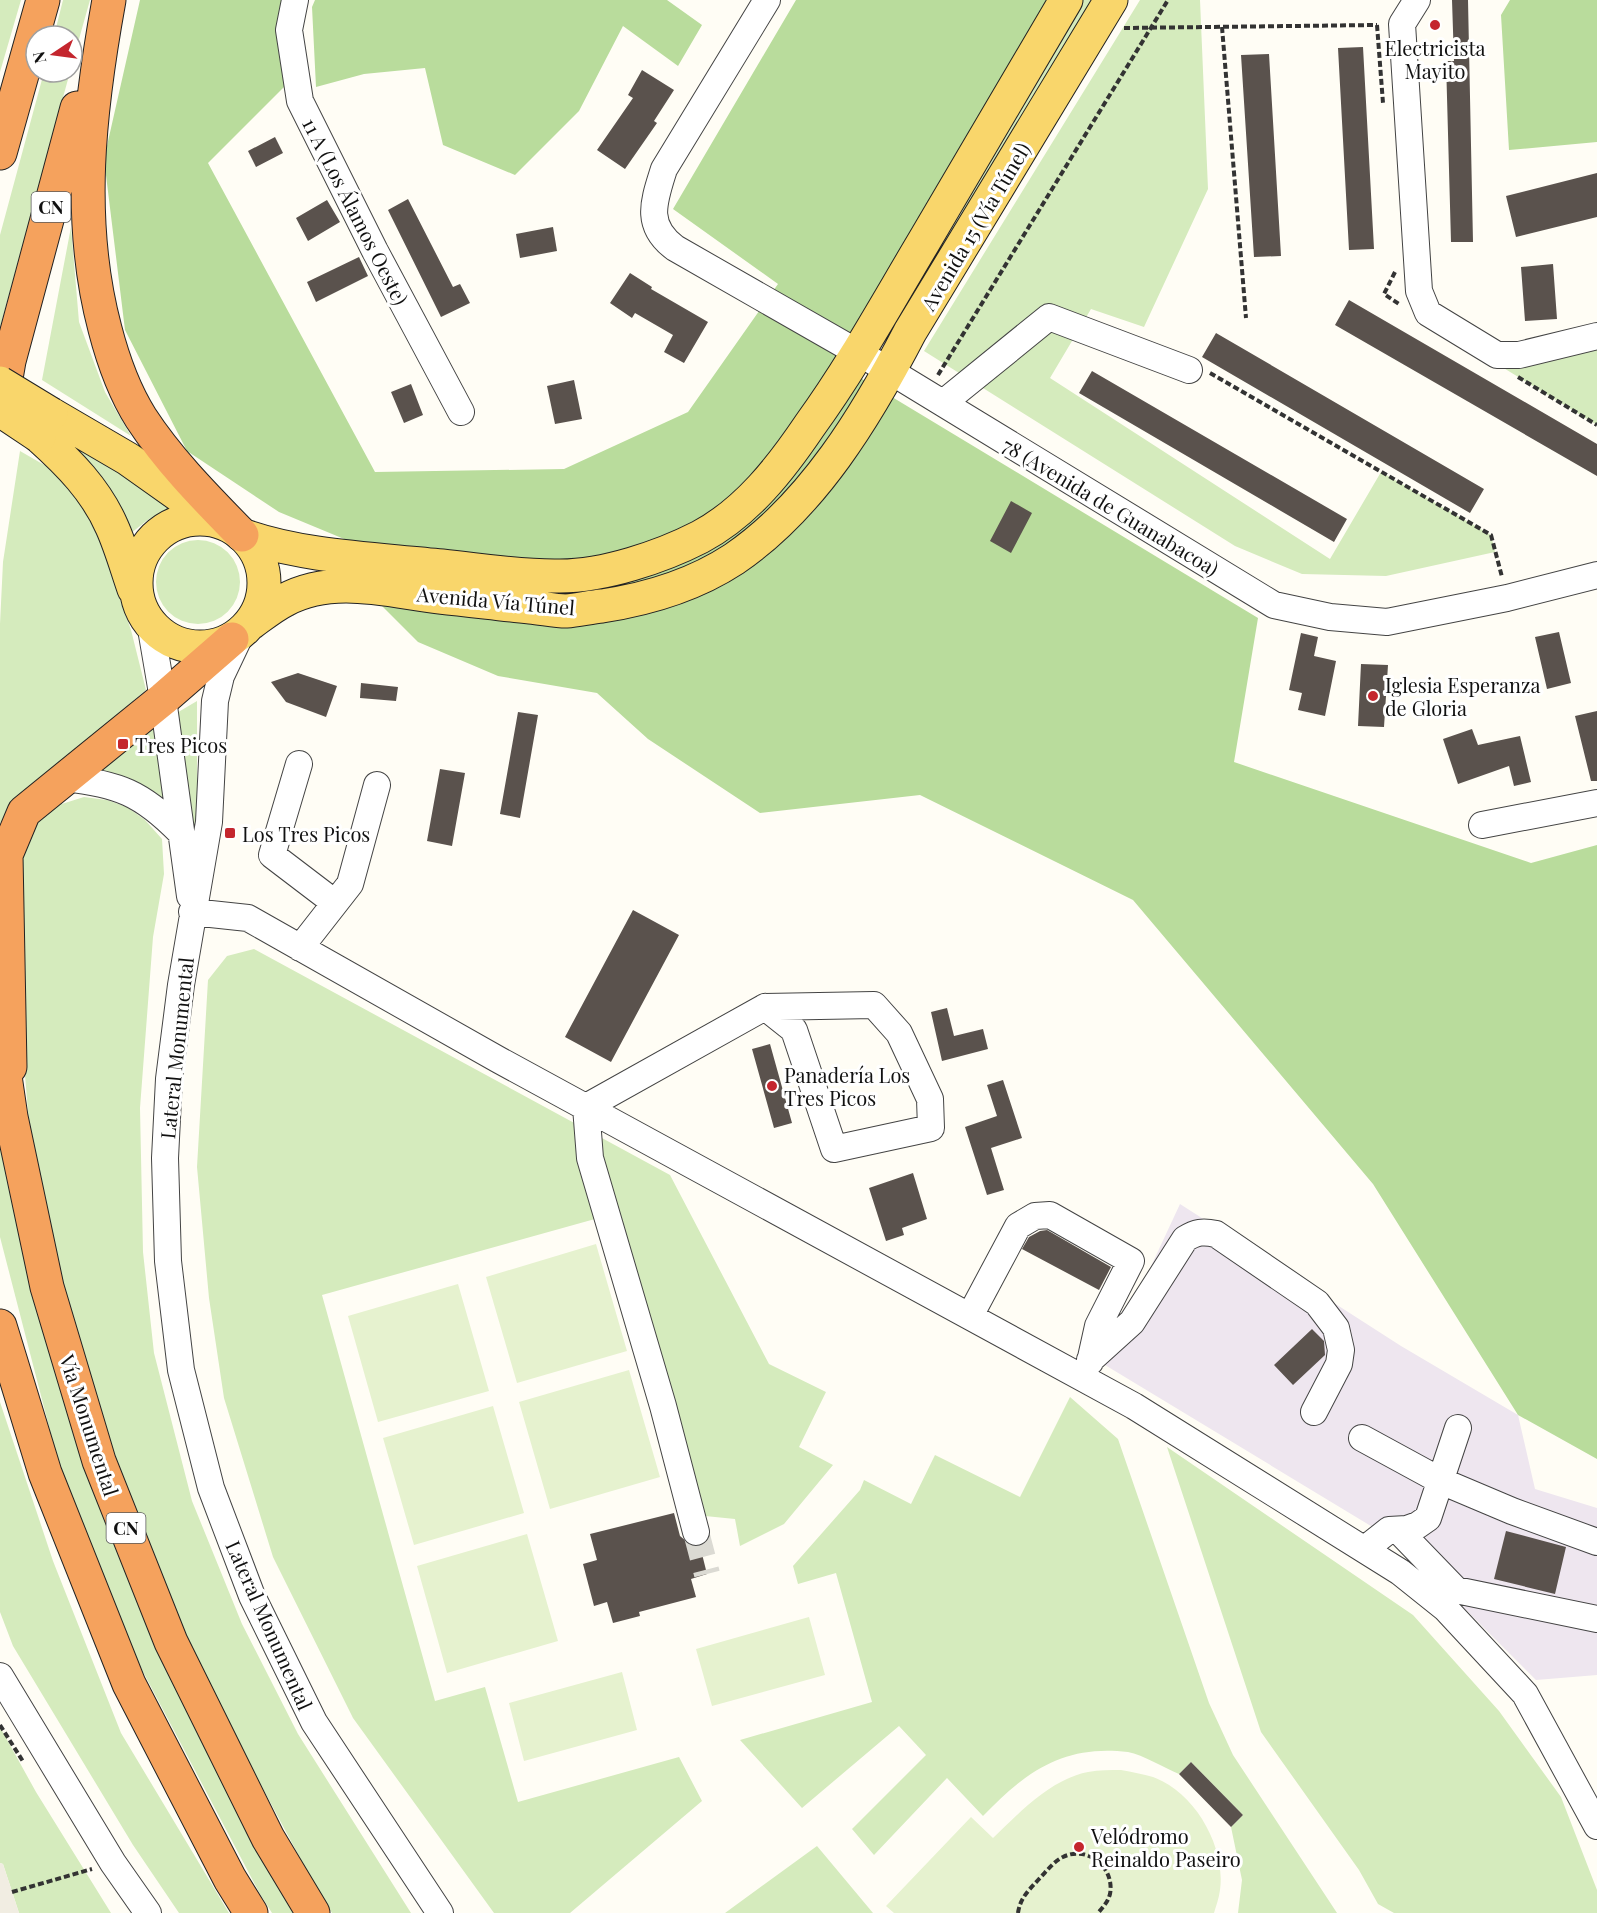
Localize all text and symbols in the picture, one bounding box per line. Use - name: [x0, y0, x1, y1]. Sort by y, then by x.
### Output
- marker: Electricista Mayito: [1428, 18, 1442, 32]
- north arrow: [24, 24, 84, 84]
- place label: Electricista Mayito: [1385, 34, 1486, 84]
- text: N: [27, 49, 50, 65]
- street label: 11 A (Los Álamos Oeste): [297, 113, 415, 309]
- street label: Avenida 15 (Vía Túnel): [914, 137, 1036, 316]
- road number: CN: [32, 192, 70, 222]
- street label: 78 (Avenida de Guanabacoa): [998, 431, 1224, 581]
- street label: Avenida Vía Túnel: [415, 580, 577, 620]
- place label: Iglesia Esperanza de Gloria: [1385, 671, 1540, 721]
- marker: Iglesia Esperanza de Gloria: [1366, 689, 1380, 703]
- place label: Tres Picos: [135, 731, 227, 758]
- marker: Tres Picos: [116, 737, 130, 751]
- place label: Los Tres Picos: [242, 820, 370, 847]
- marker: Los Tres Picos: [223, 826, 237, 840]
- street label: Lateral Monumental: [153, 955, 199, 1140]
- place label: Panadería Los Tres Picos: [784, 1061, 910, 1111]
- marker: Panadería Los Tres Picos: [765, 1079, 779, 1093]
- street label: Vía Monumental: [54, 1350, 126, 1499]
- road number: CN: [106, 1513, 146, 1543]
- street label: Lateral Monumental: [221, 1536, 320, 1714]
- place label: Velódromo Reinaldo Paseiro: [1090, 1822, 1241, 1872]
- marker: Velódromo Reinaldo Paseiro: [1072, 1840, 1086, 1854]

